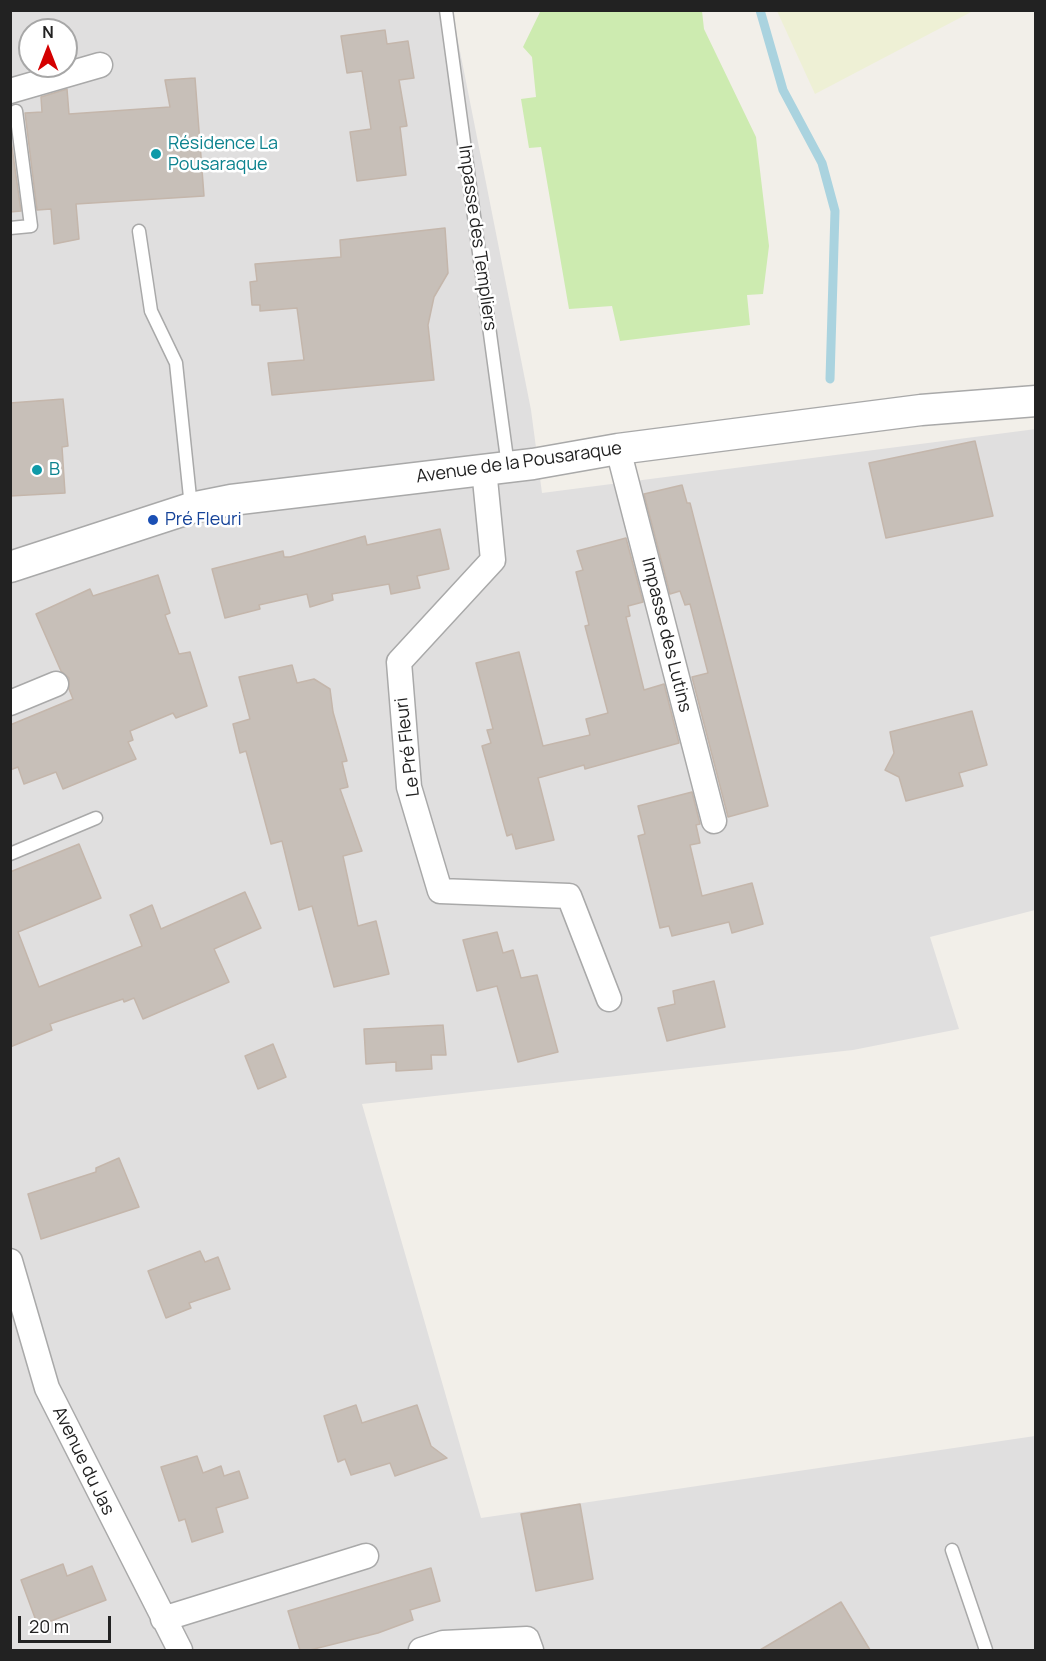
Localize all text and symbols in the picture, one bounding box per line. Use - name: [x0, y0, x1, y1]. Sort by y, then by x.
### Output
- north arrow: [18, 18, 78, 78]
- text: N: [42, 21, 54, 43]
- place label: Résidence La Pousaraque: [168, 133, 278, 176]
- street label: Impasse des Templiers: [453, 144, 501, 332]
- marker: Résidence La Pousaraque: [149, 147, 163, 161]
- street label: Avenue de la Pousaraque: [415, 438, 623, 488]
- place label: B: [49, 459, 60, 481]
- marker: B: [30, 463, 44, 477]
- place label: Pré Fleuri: [165, 509, 242, 531]
- marker: Pré Fleuri: [146, 513, 160, 527]
- street label: Impasse des Lutins: [636, 555, 696, 715]
- street label: Le Pré Fleuri: [391, 696, 425, 798]
- street label: Avenue du Jas: [47, 1403, 119, 1519]
- scale bar: [21, 1604, 114, 1642]
- text: 20 m: [29, 1614, 69, 1638]

